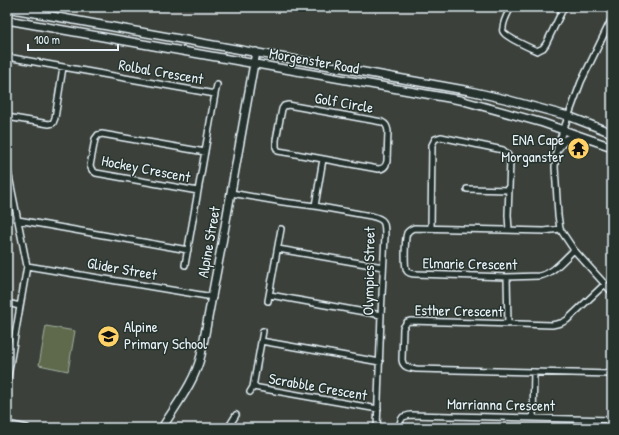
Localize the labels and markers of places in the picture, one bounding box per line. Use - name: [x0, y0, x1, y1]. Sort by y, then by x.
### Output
- place label: ENA Cape Morganster: [501, 129, 564, 167]
- temple icon: ENA Cape Morganster: [566, 136, 592, 162]
- place label: Alpine Primary School: [124, 316, 207, 354]
- school or university icon: Alpine Primary School: [96, 323, 122, 349]

